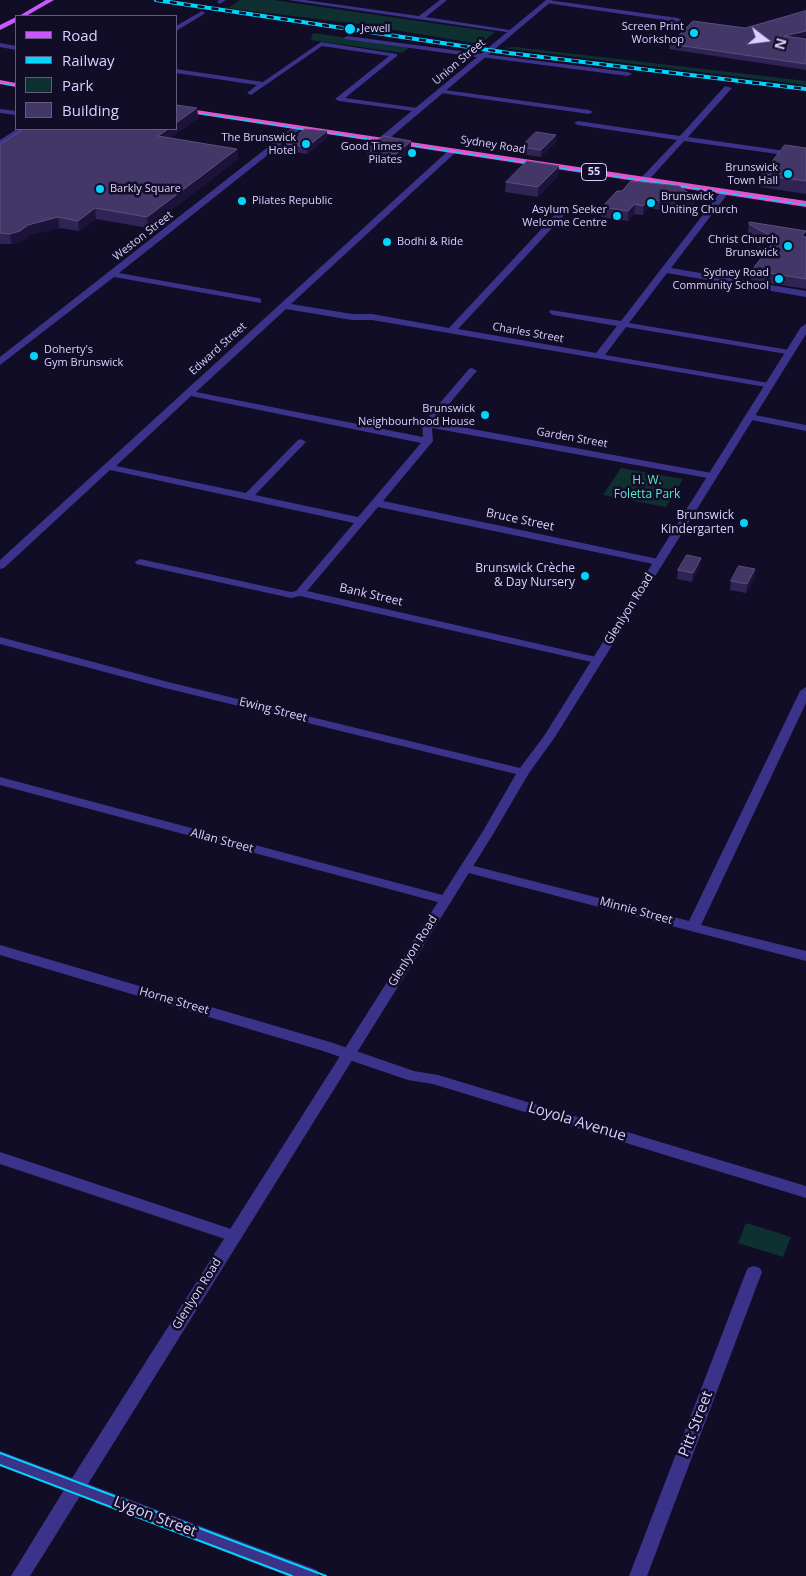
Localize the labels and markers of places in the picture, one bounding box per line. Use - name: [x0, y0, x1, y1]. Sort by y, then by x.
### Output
- place label: Screen Print Workshop: [622, 20, 684, 46]
- marker: Jewell: [343, 22, 357, 36]
- place label: Jewell: [361, 22, 390, 36]
- marker: Screen Print Workshop: [688, 27, 700, 39]
- place label: The Brunswick Hotel: [221, 131, 296, 157]
- marker: The Brunswick Hotel: [300, 138, 312, 150]
- place label: Good Times Pilates: [341, 140, 402, 166]
- marker: Good Times Pilates: [406, 147, 418, 159]
- place label: Brunswick Town Hall: [725, 161, 778, 187]
- marker: Brunswick Town Hall: [782, 168, 794, 180]
- place label: Barkly Square: [110, 182, 181, 196]
- marker: Barkly Square: [94, 183, 106, 195]
- place label: Brunswick Uniting Church: [661, 190, 738, 216]
- place label: Pilates Republic: [252, 194, 332, 208]
- marker: Pilates Republic: [236, 195, 248, 207]
- marker: Brunswick Uniting Church: [645, 197, 657, 209]
- place label: Asylum Seeker Welcome Centre: [522, 203, 607, 229]
- marker: Asylum Seeker Welcome Centre: [611, 210, 623, 222]
- place label: Christ Church Brunswick: [708, 233, 778, 259]
- place label: Bodhi & Ride: [397, 235, 463, 249]
- marker: Bodhi & Ride: [381, 236, 393, 248]
- marker: Christ Church Brunswick: [782, 240, 794, 252]
- place label: Sydney Road Community School: [672, 266, 769, 292]
- marker: Sydney Road Community School: [773, 273, 785, 285]
- place label: Doherty's Gym Brunswick: [44, 343, 123, 369]
- marker: Doherty's Gym Brunswick: [28, 350, 40, 362]
- place label: Brunswick Neighbourhood House: [358, 402, 475, 428]
- marker: Brunswick Neighbourhood House: [479, 409, 491, 421]
- place label: Brunswick Kindergarten: [661, 509, 734, 537]
- marker: Brunswick Kindergarten: [738, 517, 750, 529]
- place label: Brunswick Crèche & Day Nursery: [475, 562, 575, 590]
- marker: Brunswick Crèche & Day Nursery: [579, 570, 591, 582]

